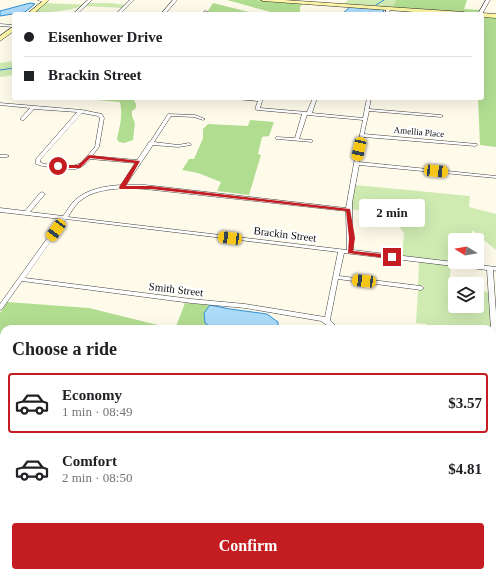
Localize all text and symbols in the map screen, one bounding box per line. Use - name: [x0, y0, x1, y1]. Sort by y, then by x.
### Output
- text: Eisenhower Drive: [48, 29, 162, 45]
- text: Brackin Street: [48, 67, 141, 83]
- street label: Amellia Place: [393, 125, 445, 139]
- car: [351, 136, 367, 162]
- route start: [49, 157, 67, 175]
- car: [424, 164, 448, 178]
- callout: 2 min: [359, 199, 425, 227]
- text: 2 min: [376, 205, 408, 220]
- car: [44, 217, 68, 243]
- street label: Brackin Street: [253, 224, 317, 244]
- car: [217, 231, 243, 245]
- north arrow: [448, 233, 484, 269]
- map controls: [448, 233, 484, 313]
- route end: [383, 248, 401, 266]
- car: [351, 274, 377, 288]
- button: layers: [448, 277, 484, 313]
- street label: Smith Street: [148, 280, 204, 298]
- text: Choose a ride: [12, 339, 117, 359]
- icon: car: [14, 385, 50, 421]
- text: Economy: [62, 387, 122, 403]
- text: $3.57: [448, 395, 482, 411]
- text: 1 min · 08:49: [62, 404, 132, 419]
- icon: car: [14, 451, 50, 487]
- text: Comfort: [62, 453, 117, 469]
- text: $4.81: [448, 461, 482, 477]
- text: 2 min · 08:50: [62, 470, 132, 485]
- button: Confirm: [12, 523, 484, 569]

